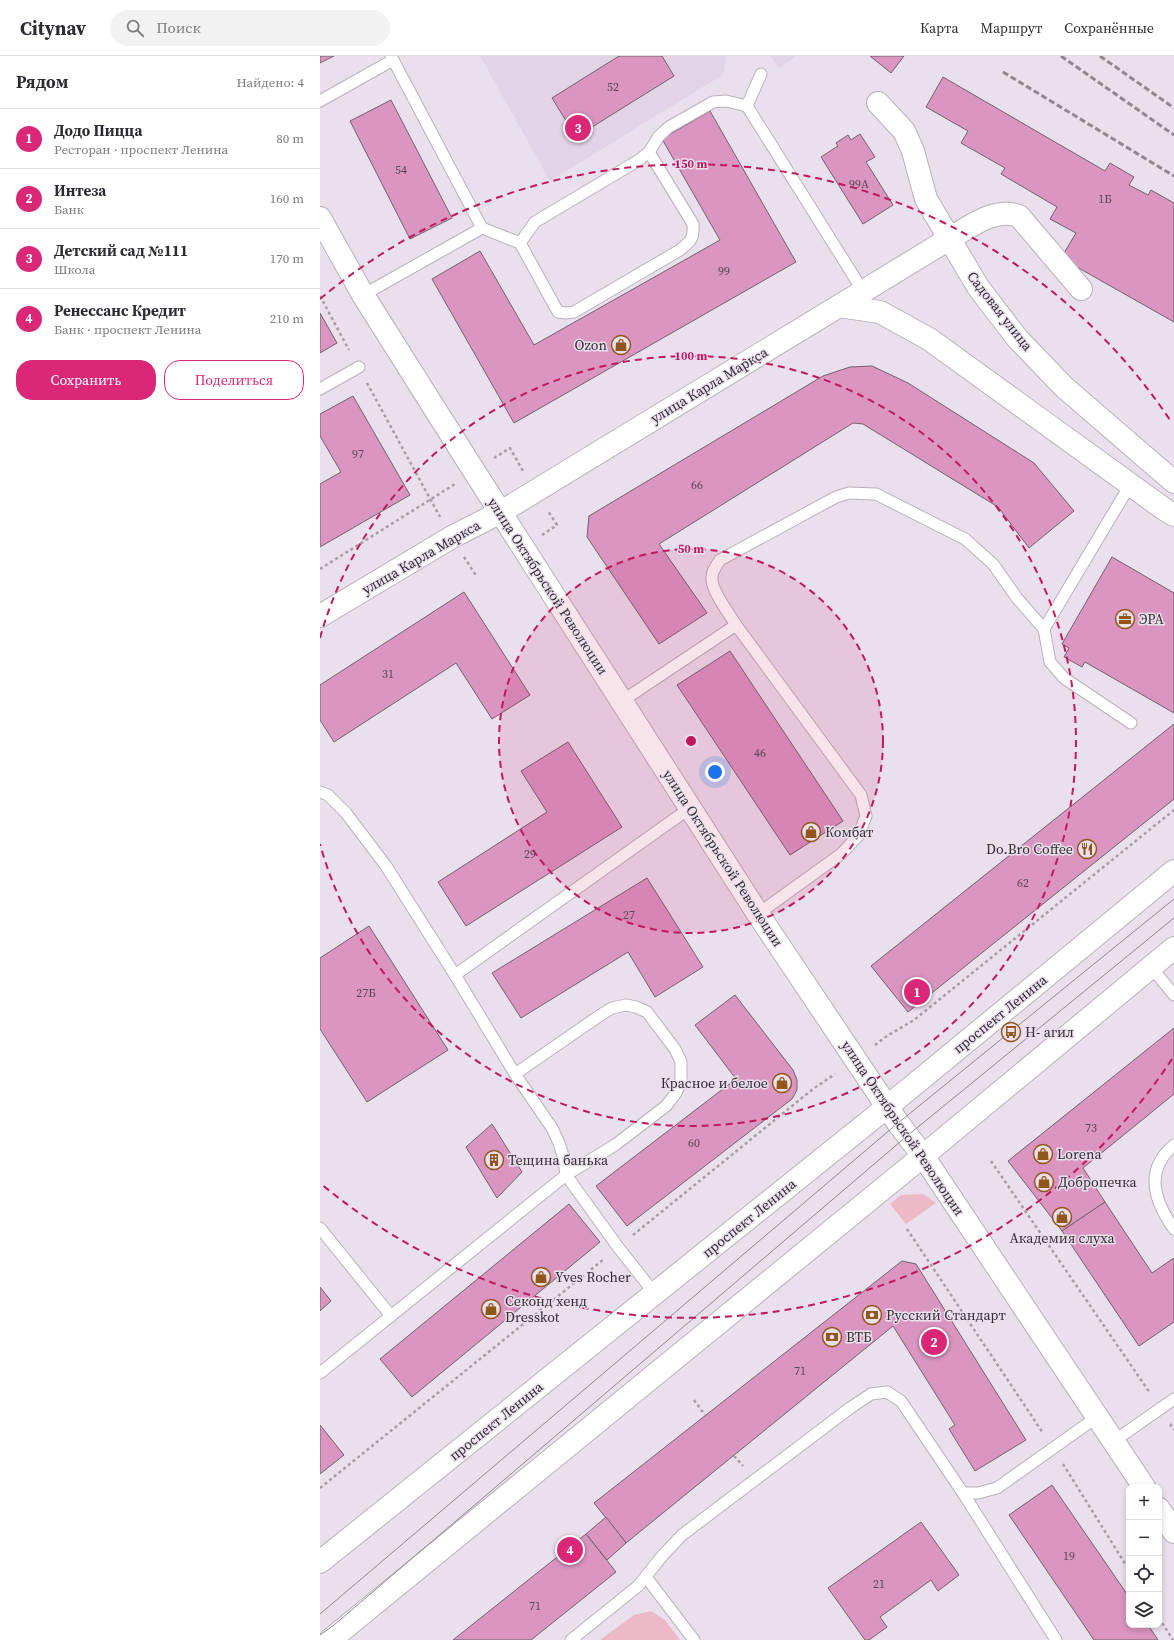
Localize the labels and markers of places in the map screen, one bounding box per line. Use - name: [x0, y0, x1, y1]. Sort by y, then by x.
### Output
- pin: 3: [565, 113, 591, 143]
- shop icon: Ozon: [610, 334, 632, 356]
- place label: Ozon: [575, 335, 608, 355]
- office icon: ЭРА: [1114, 608, 1136, 630]
- place label: ЭРА: [1139, 609, 1165, 629]
- centre of rings: [684, 734, 698, 748]
- shop icon: Комбат: [800, 821, 822, 843]
- place label: Комбат: [825, 822, 874, 842]
- restaurant icon: Do.Bro Coffee: [1076, 838, 1098, 860]
- place label: Do.Bro Coffee: [986, 839, 1073, 859]
- pin: 1: [904, 977, 930, 1007]
- bus stop icon: Н- агил: [1000, 1021, 1022, 1043]
- place label: Н- агил: [1025, 1022, 1074, 1042]
- shop icon: Красное и белое: [771, 1072, 793, 1094]
- place label: Красное и белое: [661, 1073, 768, 1093]
- shop icon: Lorena: [1032, 1143, 1054, 1165]
- place label: Lorena: [1057, 1144, 1102, 1164]
- building icon: Тещина банька: [483, 1149, 505, 1171]
- place label: Тещина банька: [508, 1150, 609, 1170]
- shop icon: Добропечка: [1033, 1171, 1055, 1193]
- place label: Добропечка: [1058, 1172, 1138, 1192]
- shop icon: Академия слуха: [1051, 1206, 1073, 1228]
- place label: Академия слуха: [1009, 1228, 1115, 1248]
- shop icon: Yves Rocher: [530, 1266, 552, 1288]
- place label: Yves Rocher: [555, 1267, 631, 1287]
- place label: Секонд хенд Dresskot: [505, 1291, 587, 1327]
- shop icon: Секонд хенд Dresskot: [480, 1298, 502, 1320]
- bank icon: Русский Стандарт: [861, 1304, 883, 1326]
- place label: Русский Стандарт: [886, 1305, 1007, 1325]
- bank icon: ВТБ: [821, 1326, 843, 1348]
- place label: ВТБ: [846, 1327, 872, 1347]
- pin: 2: [921, 1327, 947, 1357]
- pin: 4: [557, 1535, 583, 1565]

